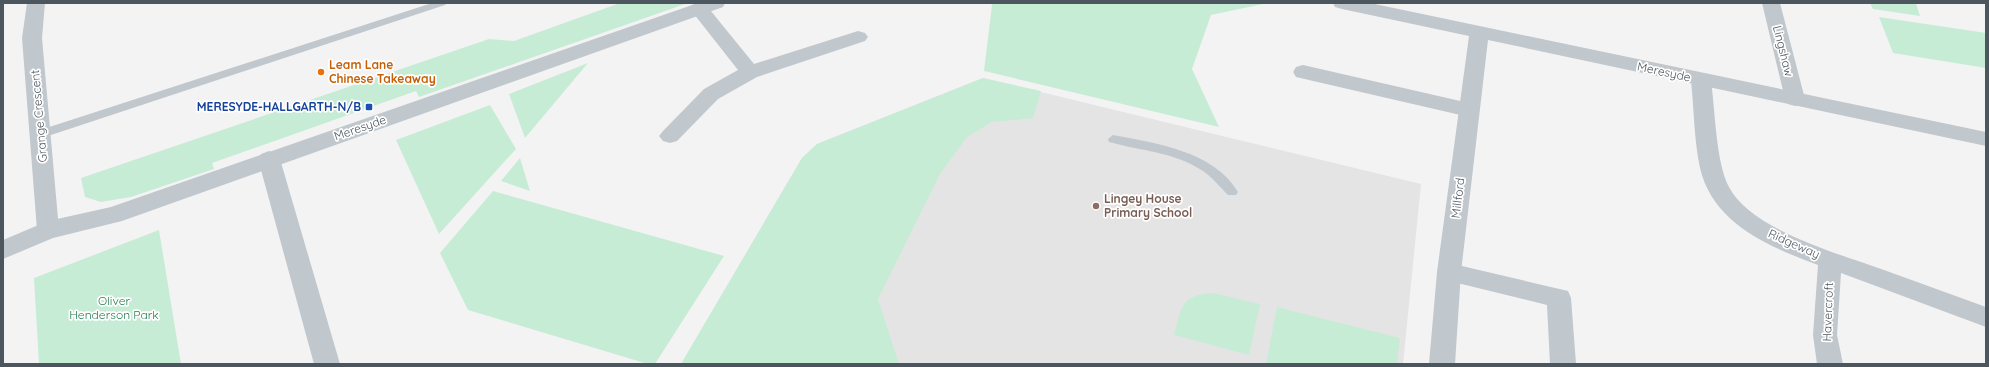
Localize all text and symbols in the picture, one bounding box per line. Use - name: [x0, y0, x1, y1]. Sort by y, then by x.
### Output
- street label: Lingshaw: [1770, 24, 1797, 78]
- place label: Leam Lane Chinese Takeaway: [329, 57, 436, 86]
- street label: Meresyde: [1636, 59, 1692, 85]
- marker: Leam Lane Chinese Takeaway: [316, 67, 326, 77]
- street label: Grange Crescent: [27, 69, 50, 163]
- place label: MERESYDE-HALLGARTH-N/B: [197, 99, 361, 114]
- marker: MERESYDE-HALLGARTH-N/B: [364, 102, 374, 112]
- street label: Meresyde: [332, 112, 388, 143]
- street label: Millford: [1448, 177, 1467, 219]
- place label: Lingey House Primary School: [1104, 191, 1192, 220]
- marker: Lingey House Primary School: [1091, 201, 1101, 211]
- street label: Ridgeway: [1766, 225, 1822, 262]
- street label: Havercroft: [1819, 282, 1836, 342]
- park label: Oliver Henderson Park: [69, 293, 159, 322]

